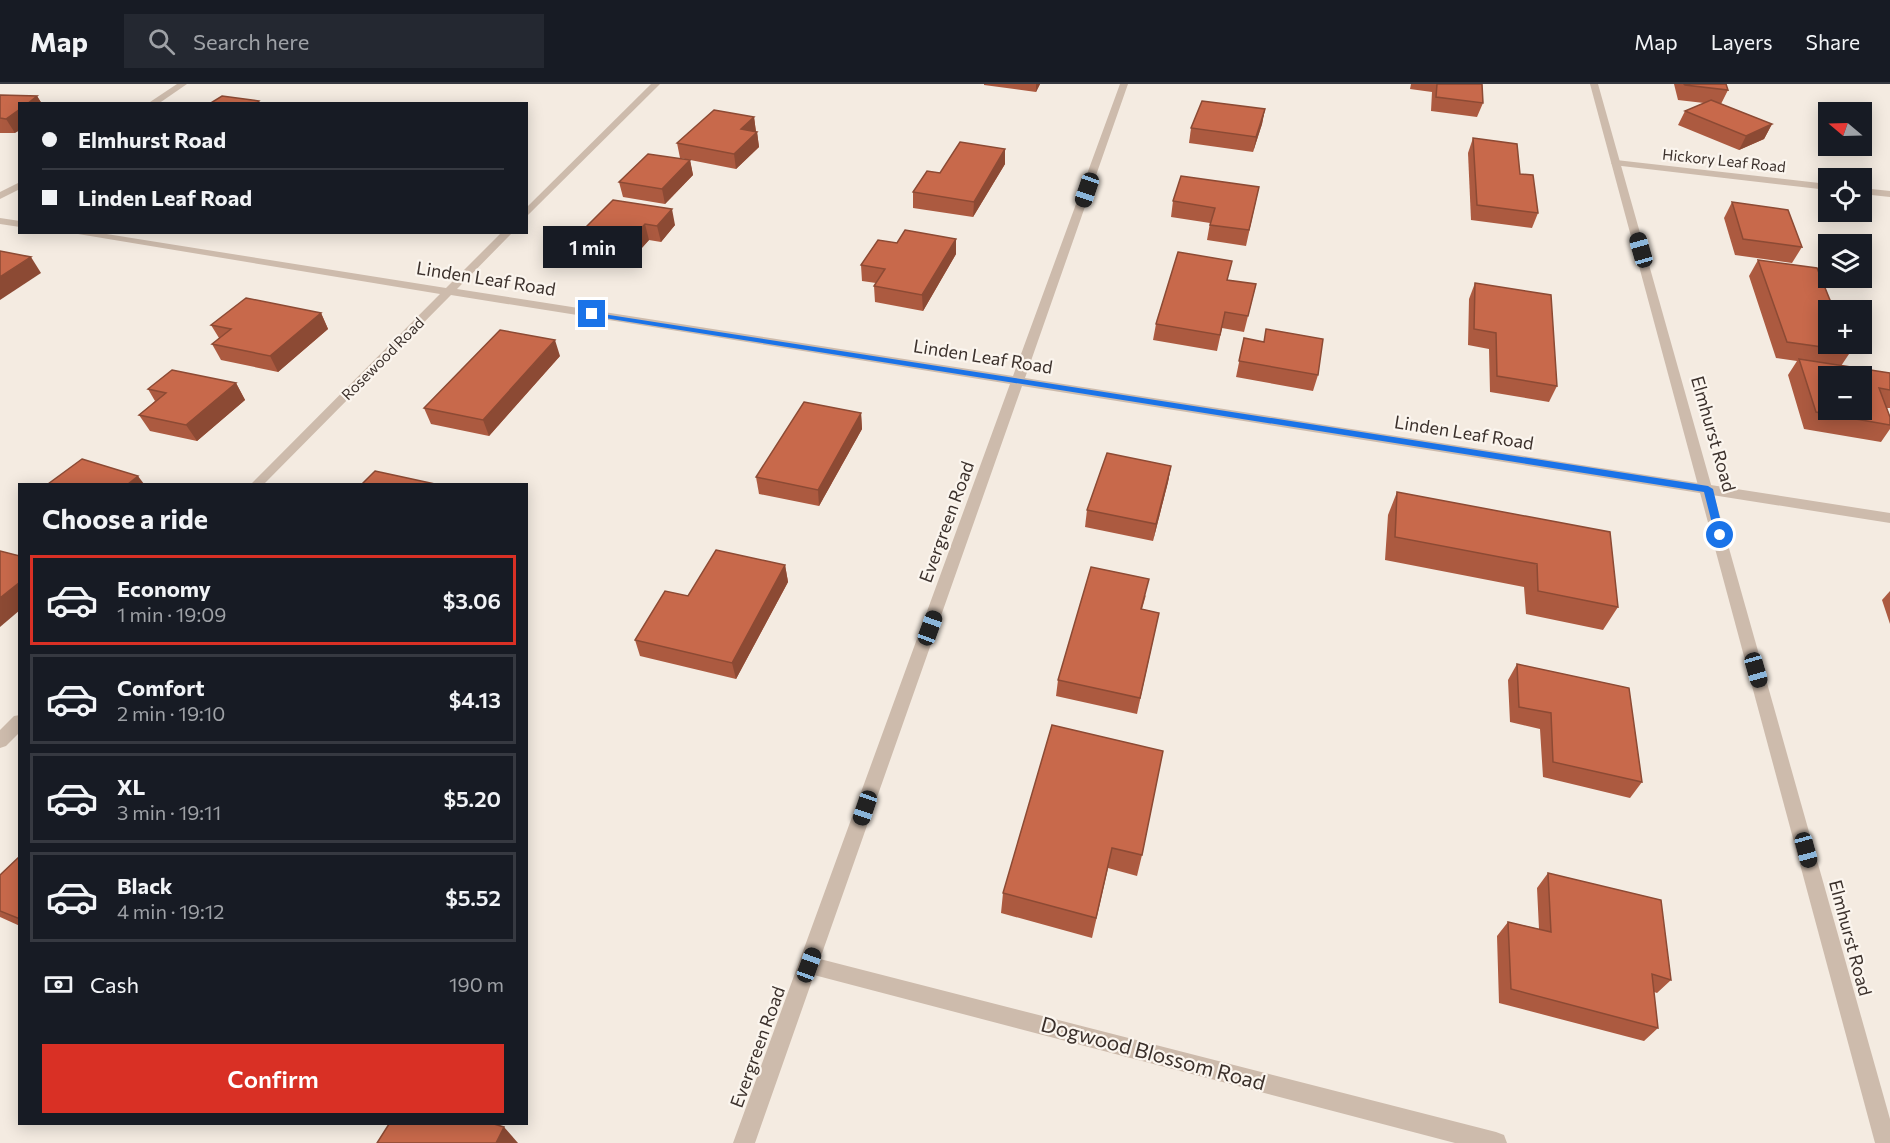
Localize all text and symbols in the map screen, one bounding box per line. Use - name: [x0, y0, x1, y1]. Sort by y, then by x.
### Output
- search box: [124, 14, 544, 68]
- text: Map: [30, 24, 88, 58]
- icon: search: [145, 25, 178, 58]
- text: Search here: [193, 28, 309, 55]
- text: Map: [1634, 29, 1678, 54]
- text: Layers: [1711, 29, 1773, 54]
- text: Share: [1806, 29, 1860, 54]
- north arrow: [1818, 102, 1872, 156]
- map controls: [1818, 102, 1872, 420]
- text: Elmhurst Road: [78, 126, 226, 153]
- street label: Hickory Leaf Road: [1661, 145, 1787, 175]
- button: locate: [1818, 168, 1872, 222]
- car: [1073, 170, 1101, 210]
- text: Linden Leaf Road: [78, 184, 252, 211]
- callout: 1 min: [542, 227, 642, 269]
- car: [1627, 230, 1655, 270]
- button: layers: [1818, 234, 1872, 288]
- text: 1 min: [569, 235, 616, 259]
- street label: Linden Leaf Road: [415, 256, 557, 300]
- route end: [578, 300, 605, 327]
- button: +: [1818, 300, 1872, 354]
- street label: Rosewood Road: [337, 313, 427, 403]
- street label: Linden Leaf Road: [912, 334, 1054, 378]
- button: −: [1818, 366, 1872, 420]
- street label: Elmhurst Road: [1687, 373, 1741, 494]
- street label: Linden Leaf Road: [1393, 410, 1535, 454]
- street label: Evergreen Road: [914, 458, 978, 585]
- text: Choose a ride: [42, 502, 208, 535]
- route start: [1706, 521, 1733, 548]
- icon: car: [45, 573, 99, 627]
- text: Economy: [117, 575, 211, 602]
- text: $3.06: [443, 587, 501, 614]
- text: 1 min · 19:09: [117, 602, 226, 626]
- car: [915, 608, 945, 648]
- car: [1742, 650, 1770, 690]
- icon: car: [45, 672, 99, 726]
- text: Comfort: [117, 674, 205, 701]
- text: $4.13: [449, 686, 501, 713]
- text: 2 min · 19:10: [117, 701, 225, 725]
- icon: car: [45, 771, 99, 825]
- text: XL: [117, 773, 145, 800]
- text: $5.20: [444, 785, 501, 812]
- car: [851, 788, 879, 828]
- text: 3 min · 19:11: [117, 800, 221, 824]
- car: [1793, 830, 1819, 870]
- icon: car: [45, 870, 99, 924]
- text: Black: [117, 872, 172, 899]
- street label: Elmhurst Road: [1825, 877, 1877, 998]
- text: $5.52: [445, 884, 501, 911]
- text: 4 min · 19:12: [117, 899, 224, 923]
- car: [794, 945, 824, 985]
- icon: cash: [42, 968, 75, 1001]
- text: Cash: [90, 971, 139, 998]
- text: 190 m: [449, 972, 504, 996]
- street label: Evergreen Road: [725, 983, 789, 1110]
- street label: Dogwood Blossom Road: [1038, 1011, 1268, 1095]
- button: Confirm: [42, 1044, 504, 1113]

